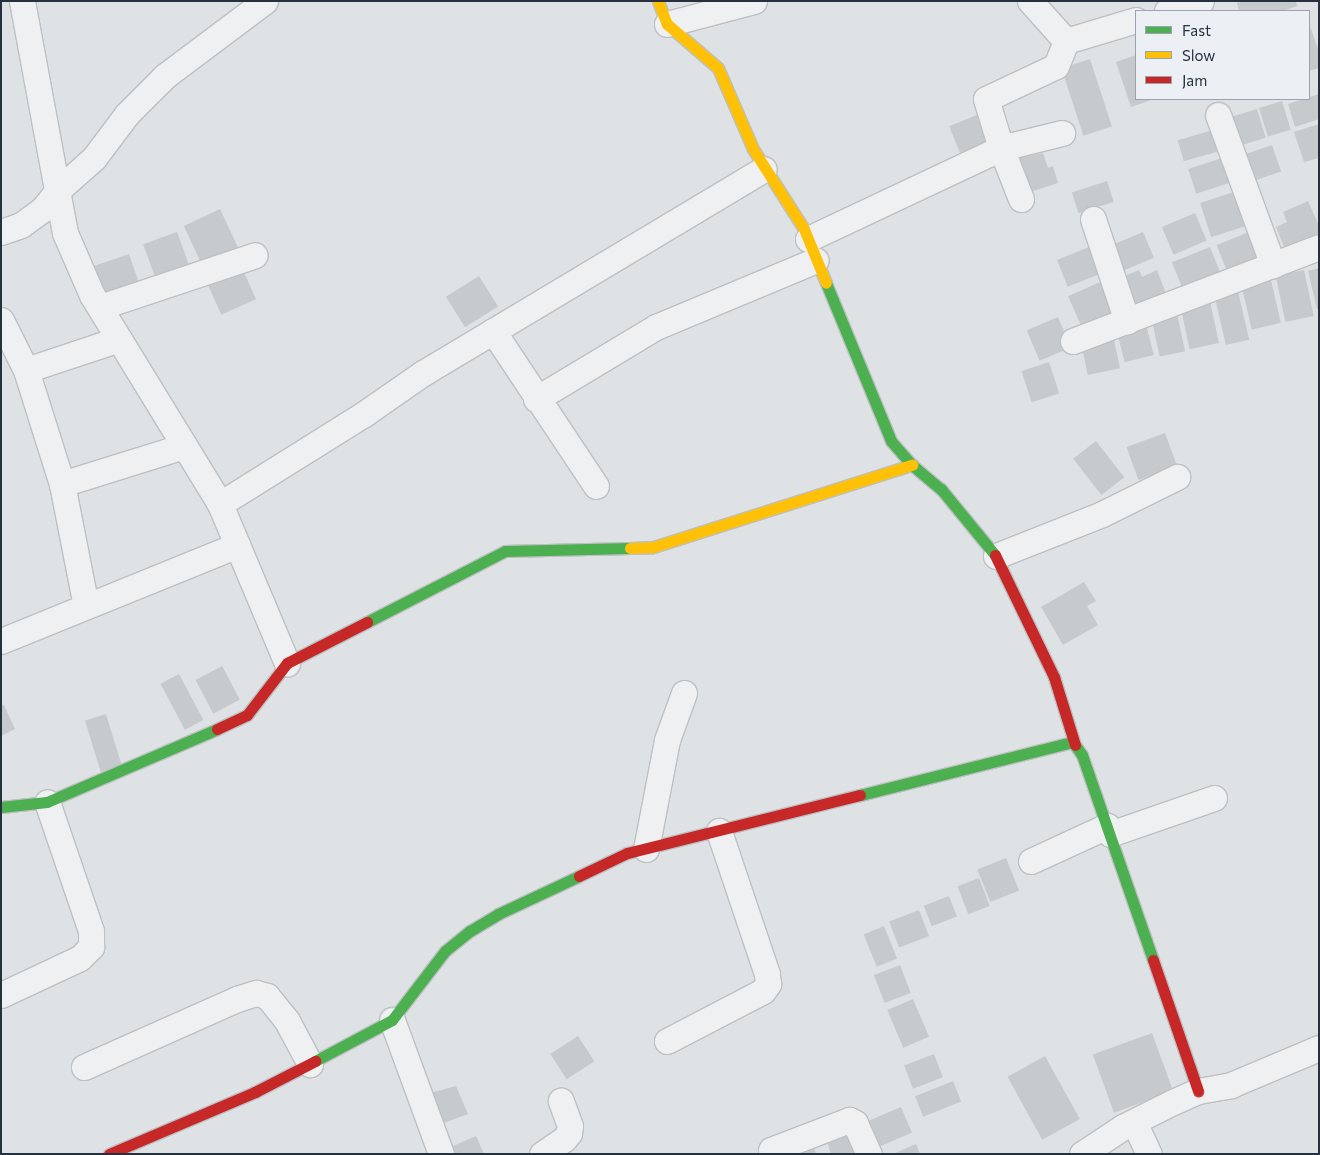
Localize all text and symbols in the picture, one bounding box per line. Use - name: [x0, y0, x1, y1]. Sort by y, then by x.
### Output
- legend: [1135, 10, 1310, 100]
- text: Fast: [1182, 21, 1211, 39]
- text: Slow: [1182, 46, 1215, 64]
- text: Jam: [1182, 71, 1207, 89]

